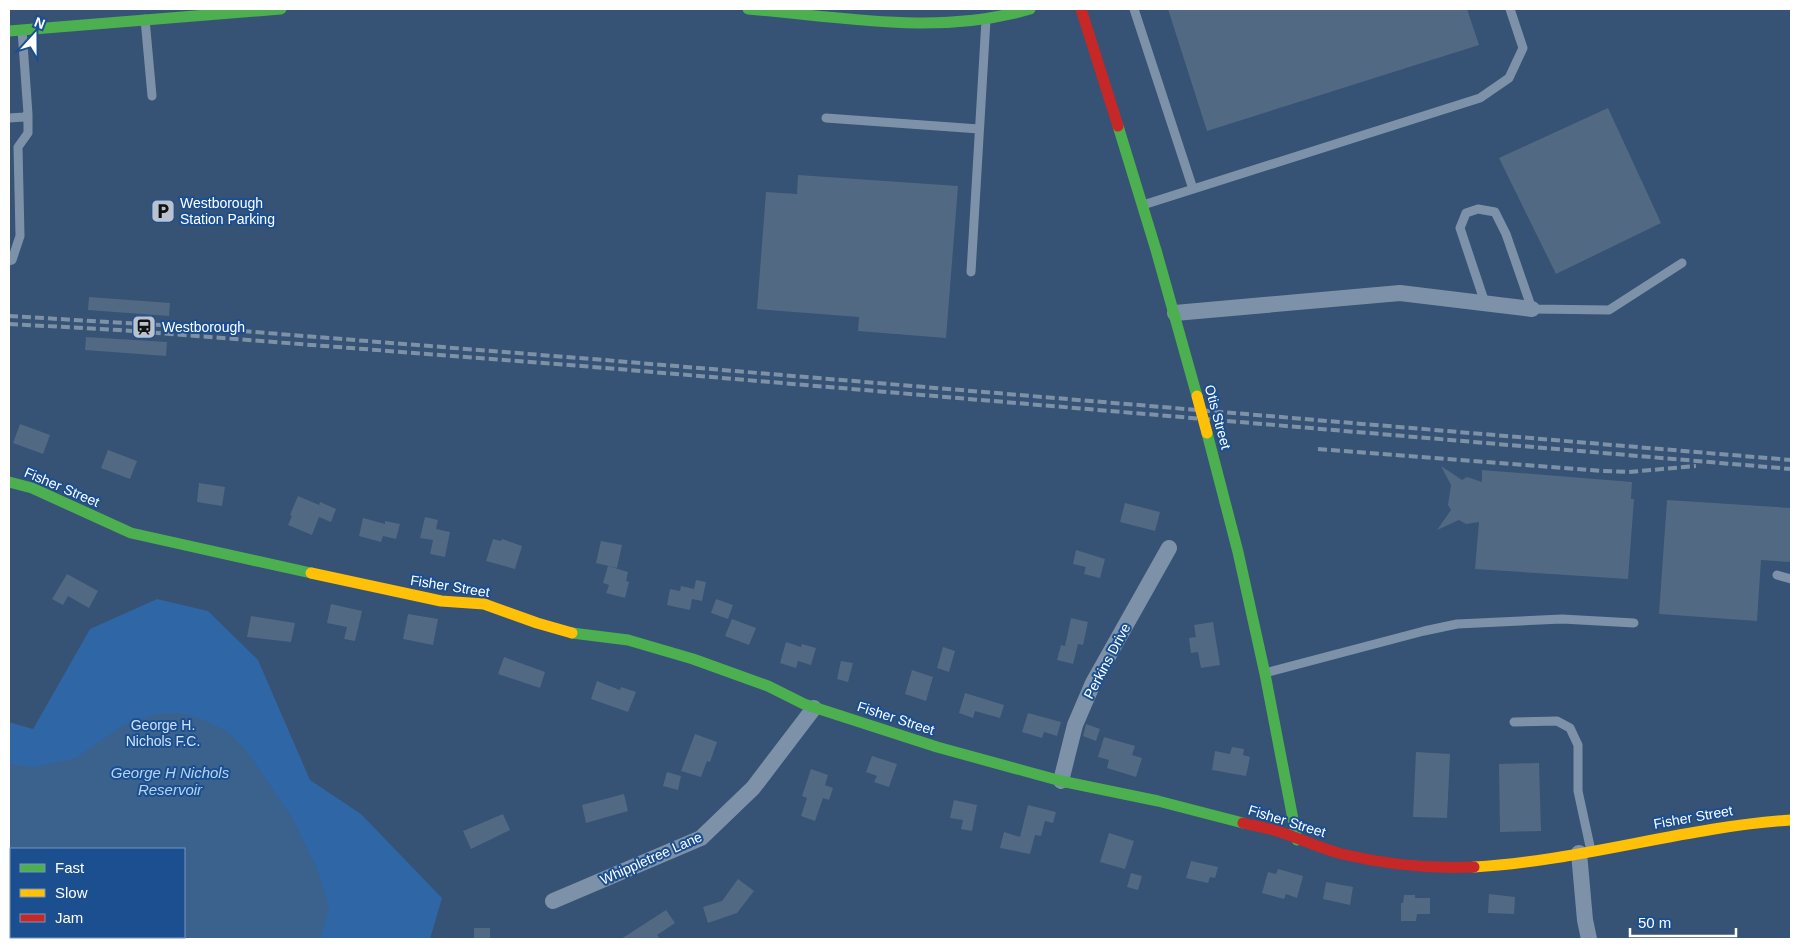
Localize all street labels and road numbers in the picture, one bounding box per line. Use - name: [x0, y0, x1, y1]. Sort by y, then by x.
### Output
- street label: Otis Street: [1202, 383, 1234, 451]
- street label: Fisher Street: [22, 464, 102, 510]
- street label: Fisher Street: [409, 572, 491, 600]
- street label: Perkins Drive: [1080, 620, 1134, 702]
- street label: Fisher Street: [855, 698, 937, 738]
- street label: Fisher Street: [1246, 802, 1328, 840]
- street label: Fisher Street: [1652, 802, 1734, 832]
- street label: Whippletree Lane: [598, 828, 705, 888]

